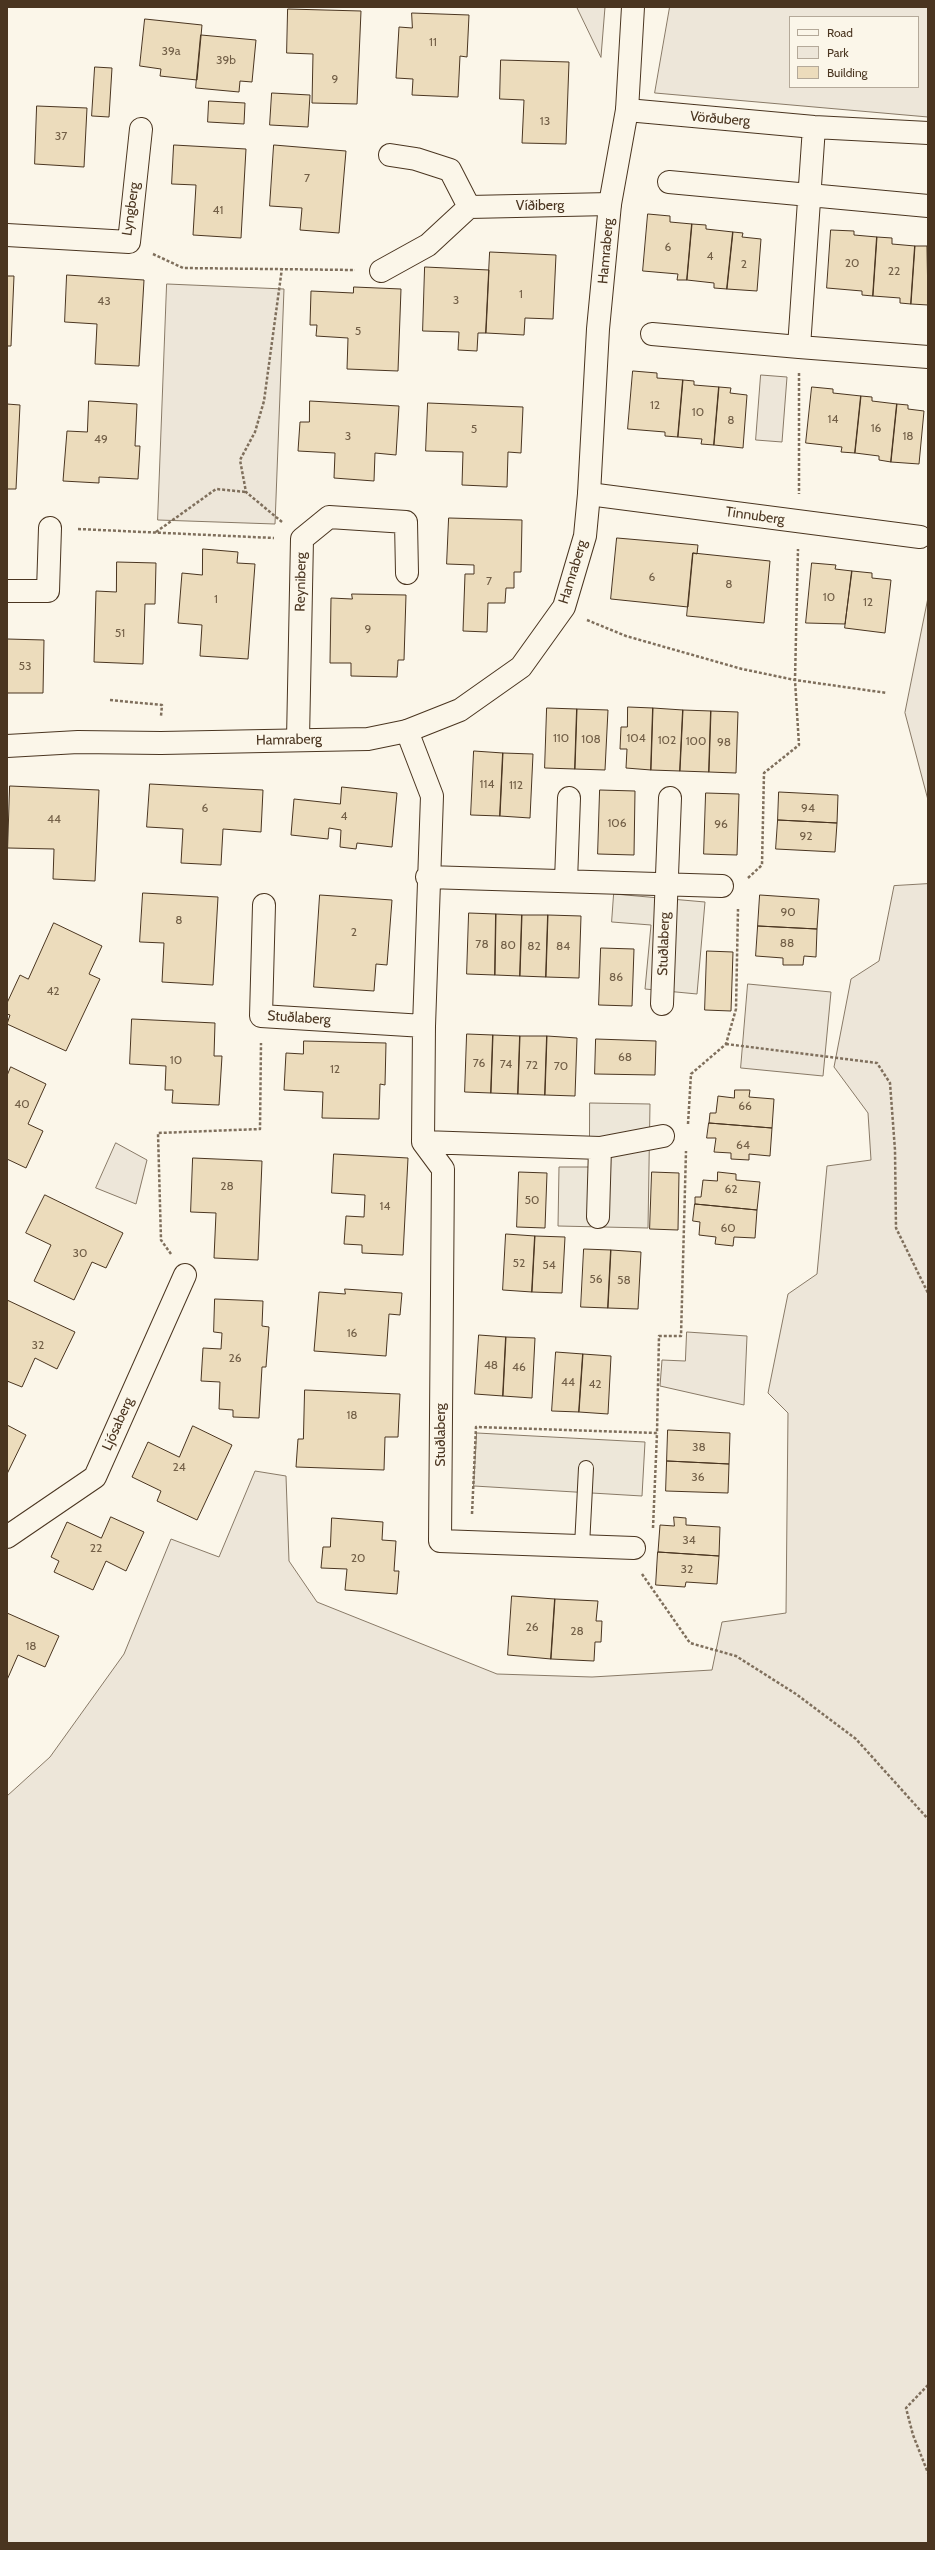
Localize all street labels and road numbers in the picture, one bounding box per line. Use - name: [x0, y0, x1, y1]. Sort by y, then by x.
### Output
- street label: Vörðuberg: [689, 108, 751, 130]
- street label: Lyngberg: [119, 181, 143, 237]
- street label: Víðiberg: [516, 198, 564, 214]
- street label: Hamraberg: [595, 217, 617, 285]
- street label: Tinnuberg: [724, 504, 786, 528]
- street label: Hamraberg: [555, 538, 591, 606]
- street label: Reyniberg: [292, 552, 310, 612]
- street label: Hamraberg: [256, 731, 322, 749]
- street label: Stuðlaberg: [654, 912, 674, 976]
- street label: Stuðlaberg: [267, 1007, 331, 1029]
- street label: Ljósaberg: [99, 1395, 137, 1453]
- street label: Stuðlaberg: [433, 1403, 449, 1467]

